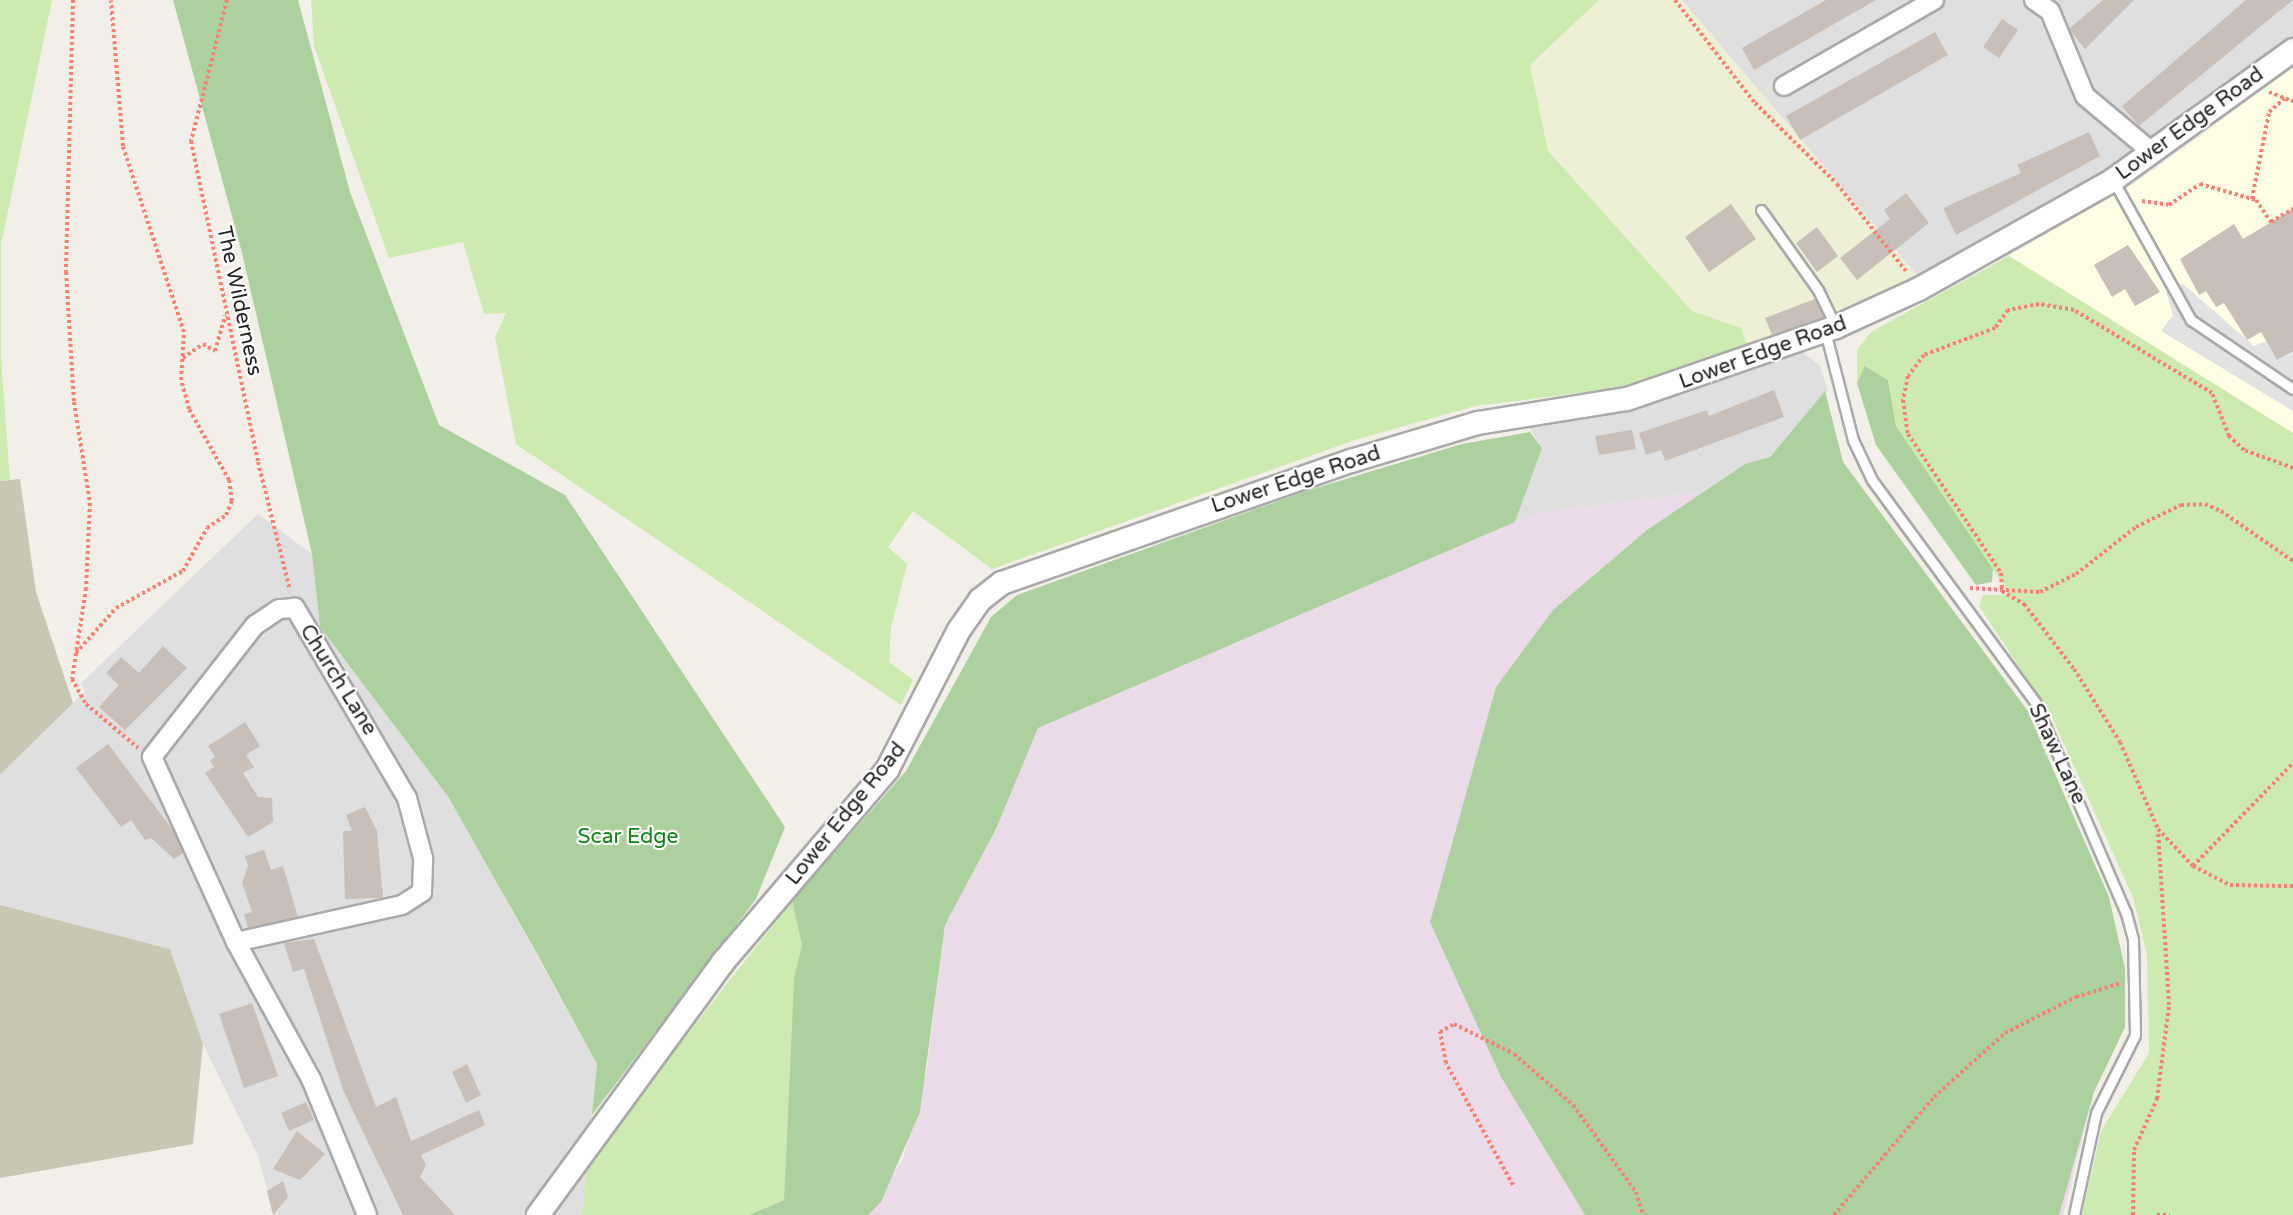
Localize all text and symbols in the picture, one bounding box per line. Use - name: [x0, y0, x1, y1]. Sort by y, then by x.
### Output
- street label: Lower Edge Road: [2111, 62, 2269, 186]
- street label: The Wilderness: [211, 224, 267, 378]
- street label: Lower Edge Road: [1676, 311, 1850, 395]
- street label: Lower Edge Road: [1208, 441, 1384, 519]
- street label: Church Lane: [294, 620, 382, 740]
- street label: Shaw Lane: [2023, 700, 2091, 808]
- street label: Lower Edge Road: [781, 738, 911, 890]
- park label: Scar Edge: [578, 824, 678, 850]

